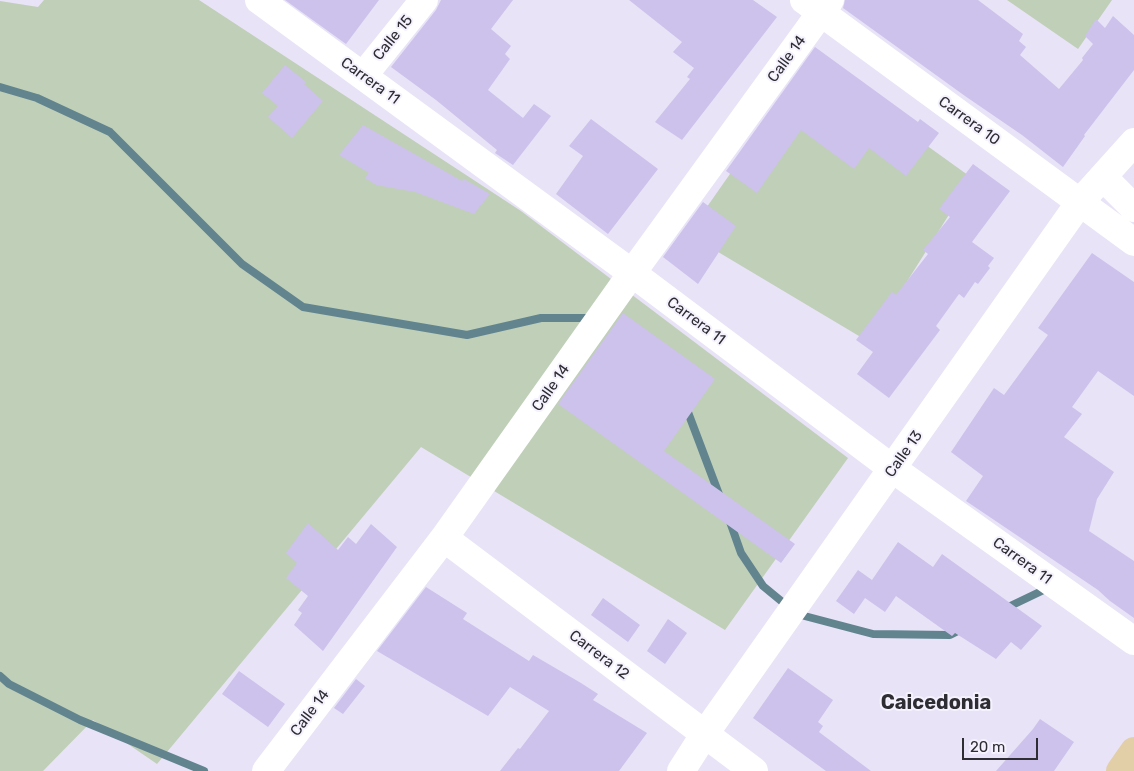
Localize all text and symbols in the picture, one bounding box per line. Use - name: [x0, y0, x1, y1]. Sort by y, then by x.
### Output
- street label: Calle 15: [369, 12, 417, 64]
- street label: Calle 14: [764, 32, 810, 86]
- street label: Carrera 11: [337, 54, 403, 108]
- street label: Carrera 10: [935, 93, 1003, 149]
- street label: Carrera 11: [663, 293, 729, 349]
- street label: Calle 14: [528, 361, 574, 415]
- street label: Calle 13: [881, 427, 927, 481]
- street label: Carrera 11: [989, 534, 1055, 588]
- street label: Carrera 12: [565, 627, 633, 683]
- street label: Calle 14: [287, 686, 333, 740]
- district label: Caicedonia: [881, 691, 991, 715]
- scale bar: [964, 728, 1040, 760]
- text: 20 m: [970, 738, 1005, 756]

